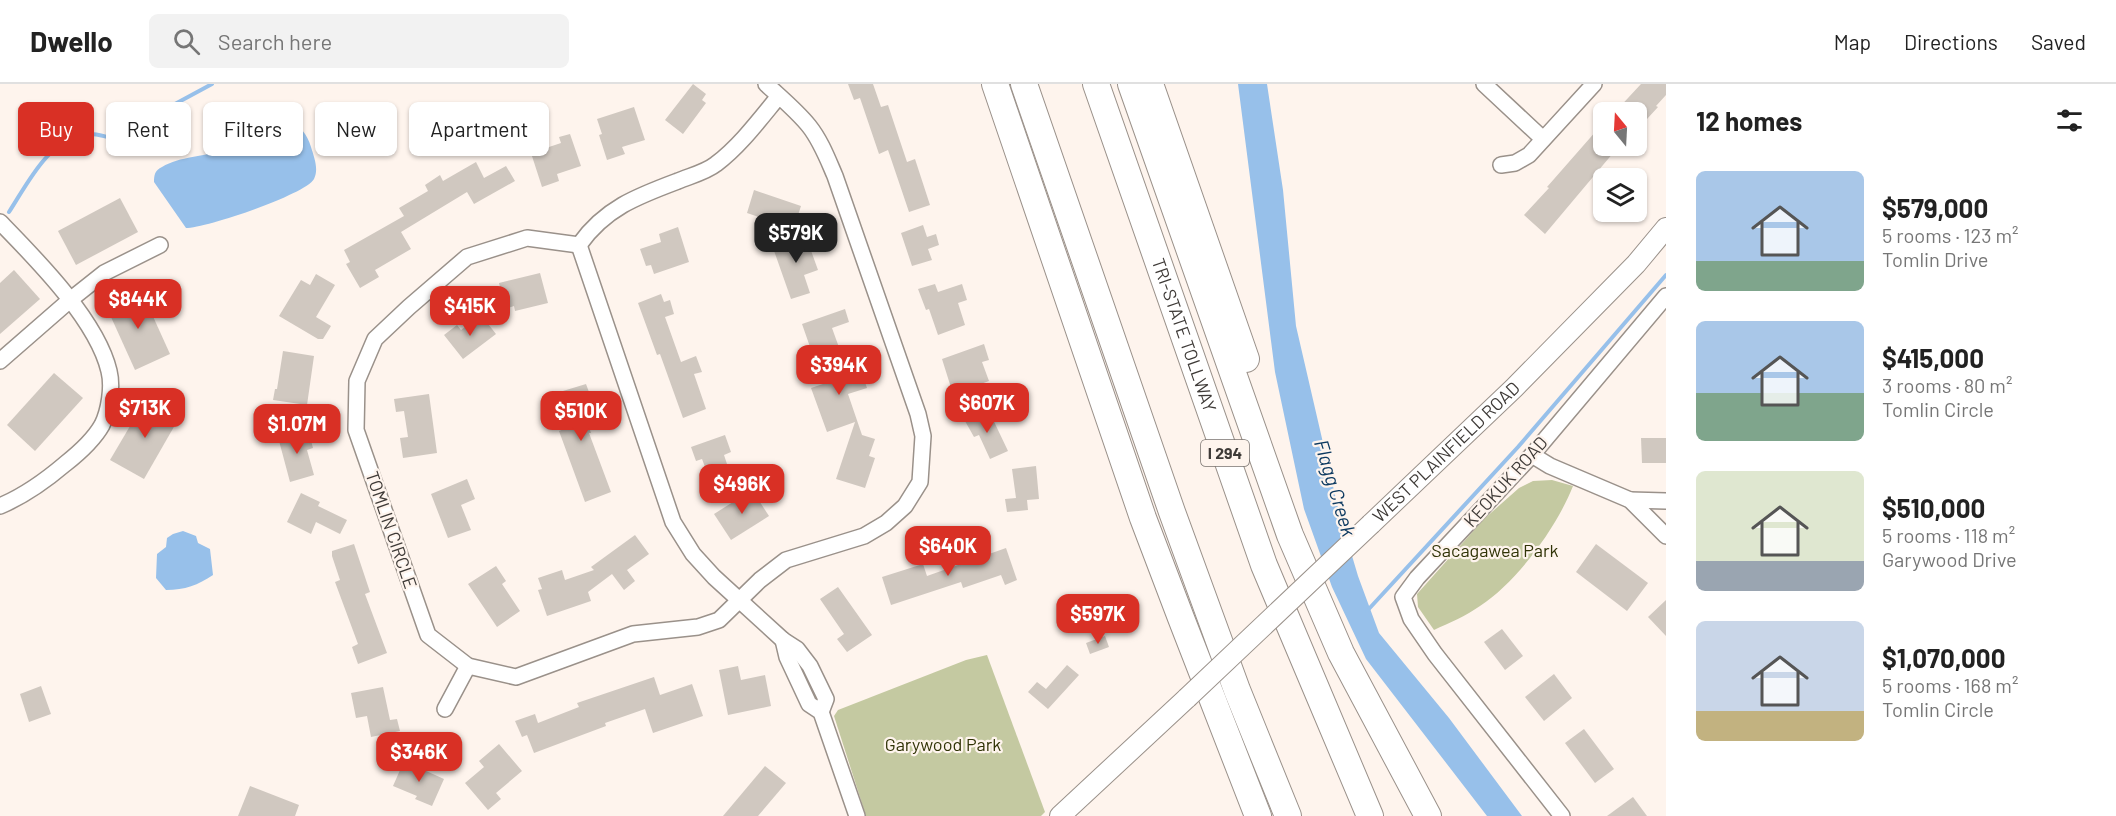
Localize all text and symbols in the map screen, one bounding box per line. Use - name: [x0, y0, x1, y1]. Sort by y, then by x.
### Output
- search box: [149, 14, 569, 68]
- text: Dwello: [30, 24, 113, 58]
- icon: search: [170, 25, 203, 58]
- text: Search here: [218, 28, 332, 54]
- text: Map: [1834, 29, 1871, 54]
- text: Directions: [1904, 29, 1998, 54]
- text: Saved: [2031, 29, 2086, 54]
- chip: Buy: [18, 102, 94, 156]
- chip: Rent: [106, 102, 191, 156]
- chip: Filters: [203, 102, 303, 156]
- chip: New: [315, 102, 397, 156]
- chip: Apartment: [409, 102, 549, 156]
- north arrow: [1593, 102, 1647, 156]
- map controls: [1593, 102, 1647, 222]
- icon: filters: [2053, 104, 2086, 137]
- text: 12 homes: [1696, 105, 1802, 136]
- button: layers: [1593, 168, 1647, 222]
- text: $579,000: [1882, 192, 1988, 223]
- icon: home: [1744, 195, 1816, 267]
- pin: $579K: [754, 213, 838, 264]
- text: $579K: [768, 220, 824, 244]
- text: 5 rooms · 123 m²: [1882, 223, 2019, 247]
- text: Tomlin Drive: [1882, 247, 1988, 271]
- street label: TRI-STATE TOLLWAY: [1148, 255, 1222, 415]
- pin: $844K: [96, 279, 180, 330]
- text: $844K: [109, 286, 167, 310]
- pin: $415K: [428, 286, 512, 337]
- text: $415K: [444, 293, 496, 317]
- text: $415,000: [1882, 342, 1984, 373]
- pin: $394K: [797, 345, 881, 396]
- icon: home: [1744, 345, 1816, 417]
- text: $394K: [810, 352, 868, 376]
- text: 3 rooms · 80 m²: [1882, 373, 2012, 397]
- street label: WEST PLAINFIELD ROAD: [1368, 377, 1524, 527]
- pin: $607K: [945, 383, 1029, 434]
- pin: $713K: [103, 388, 187, 439]
- text: $607K: [959, 390, 1015, 414]
- pin: $510K: [539, 391, 623, 442]
- text: $713K: [119, 395, 171, 419]
- text: Tomlin Circle: [1882, 397, 1994, 421]
- text: $510K: [555, 398, 608, 422]
- pin: $1.07M: [248, 404, 346, 455]
- text: $1.07M: [267, 411, 327, 435]
- street label: KEOKUK ROAD: [1459, 431, 1552, 531]
- water label: Flagg Creek: [1310, 436, 1362, 539]
- road number: I 294: [1201, 440, 1249, 466]
- pin: $496K: [700, 464, 784, 515]
- street label: TOMLIN CIRCLE: [362, 468, 422, 591]
- text: $496K: [713, 471, 771, 495]
- text: $510,000: [1882, 492, 1985, 523]
- icon: home: [1744, 495, 1816, 567]
- text: 5 rooms · 118 m²: [1882, 523, 2015, 547]
- pin: $640K: [906, 526, 990, 577]
- text: $640K: [919, 533, 977, 557]
- park label: Sacagawea Park: [1431, 539, 1559, 561]
- text: Garywood Drive: [1882, 547, 2017, 571]
- pin: $597K: [1056, 594, 1140, 645]
- text: $597K: [1070, 601, 1126, 625]
- text: $1,070,000: [1882, 642, 2006, 673]
- icon: home: [1744, 645, 1816, 717]
- text: 5 rooms · 168 m²: [1882, 673, 2018, 697]
- text: Tomlin Circle: [1882, 697, 1994, 721]
- pin: $346K: [377, 732, 461, 783]
- park label: Garywood Park: [885, 733, 1001, 755]
- text: $346K: [390, 739, 448, 763]

